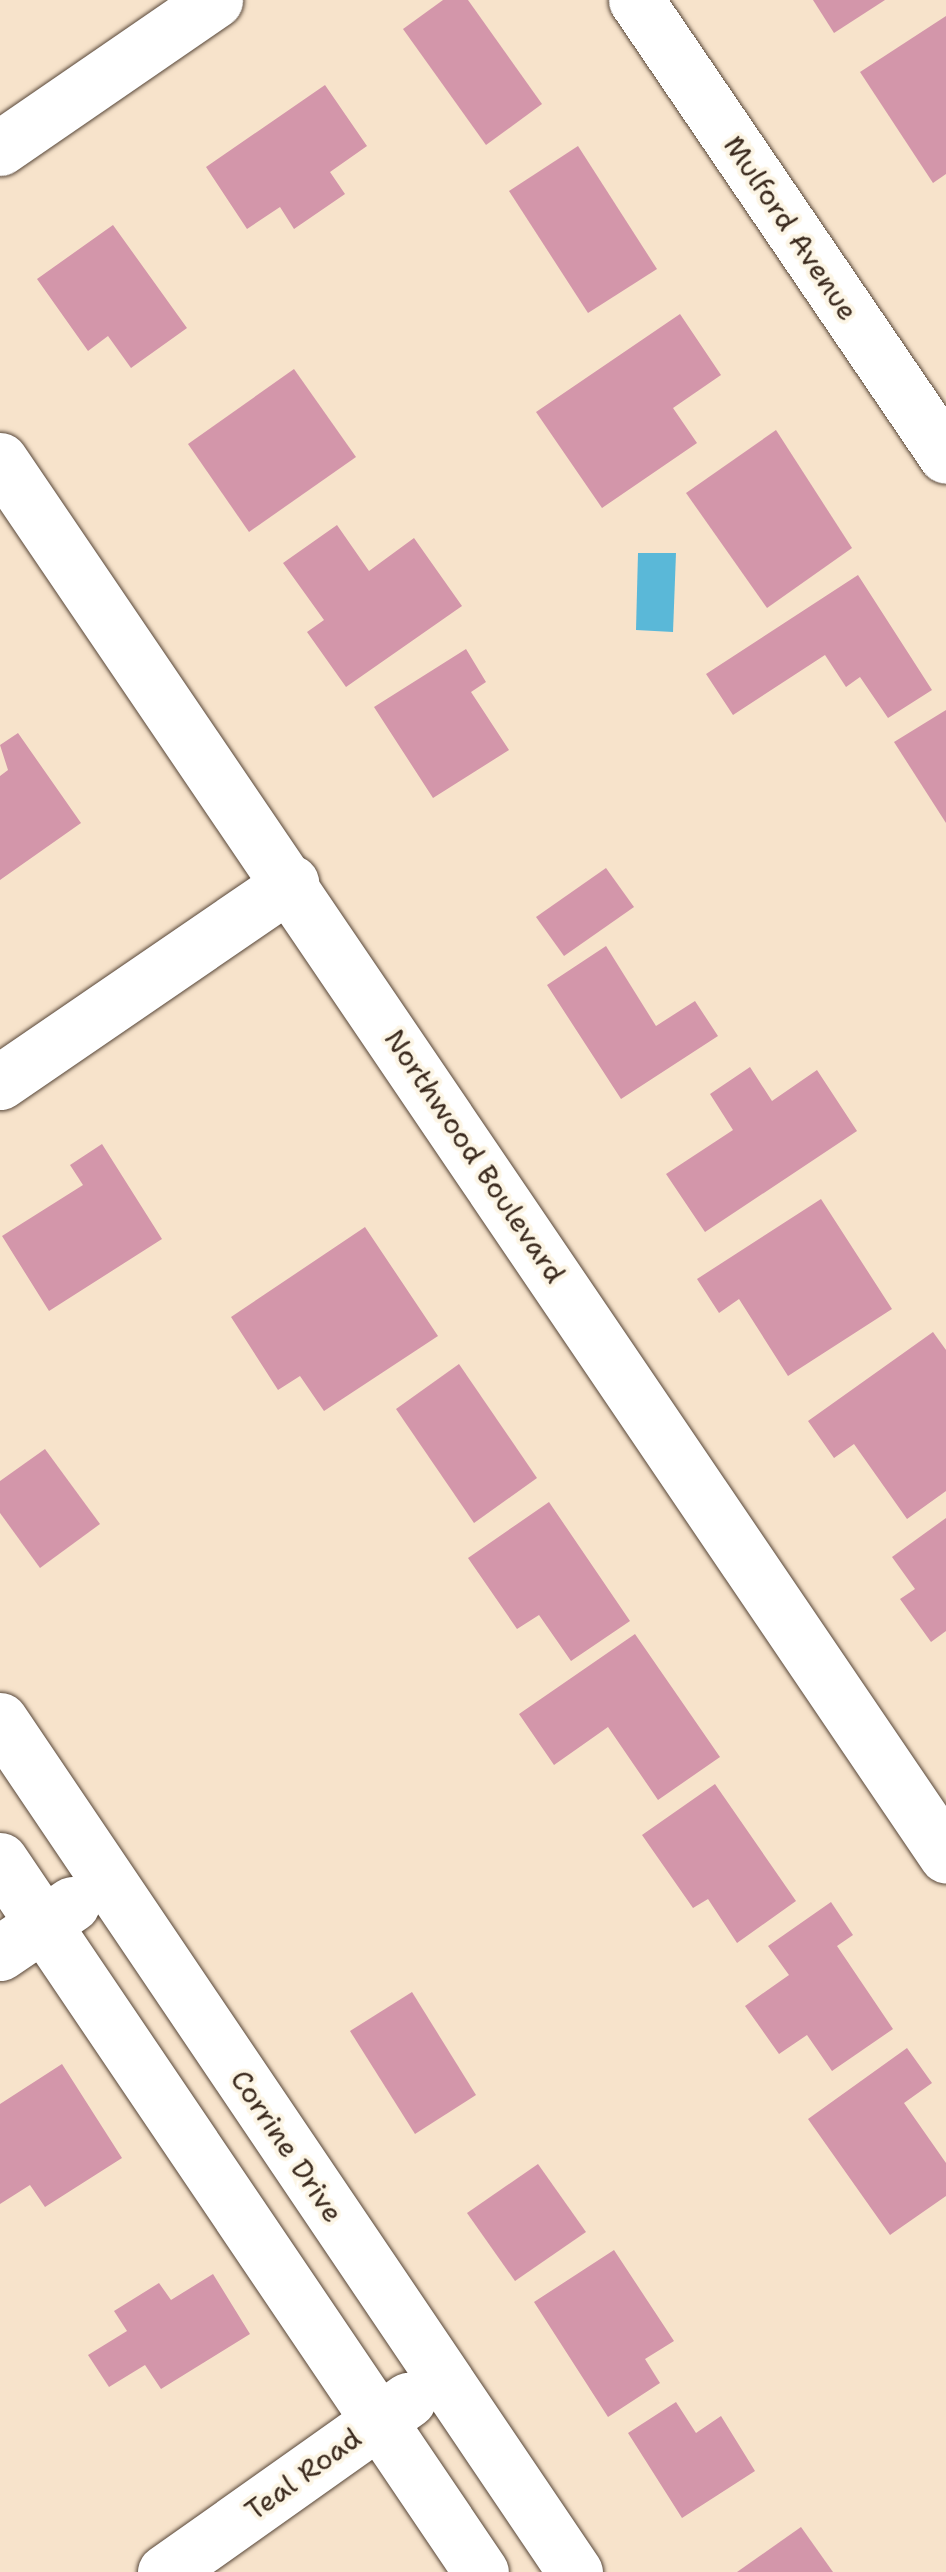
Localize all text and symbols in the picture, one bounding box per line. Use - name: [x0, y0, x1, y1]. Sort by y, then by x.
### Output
- street label: Mulford Avenue: [717, 129, 865, 327]
- street label: Northwood Boulevard: [378, 1023, 572, 1289]
- street label: Corrine Drive: [224, 2063, 350, 2229]
- street label: Teal Road: [238, 2421, 368, 2527]

